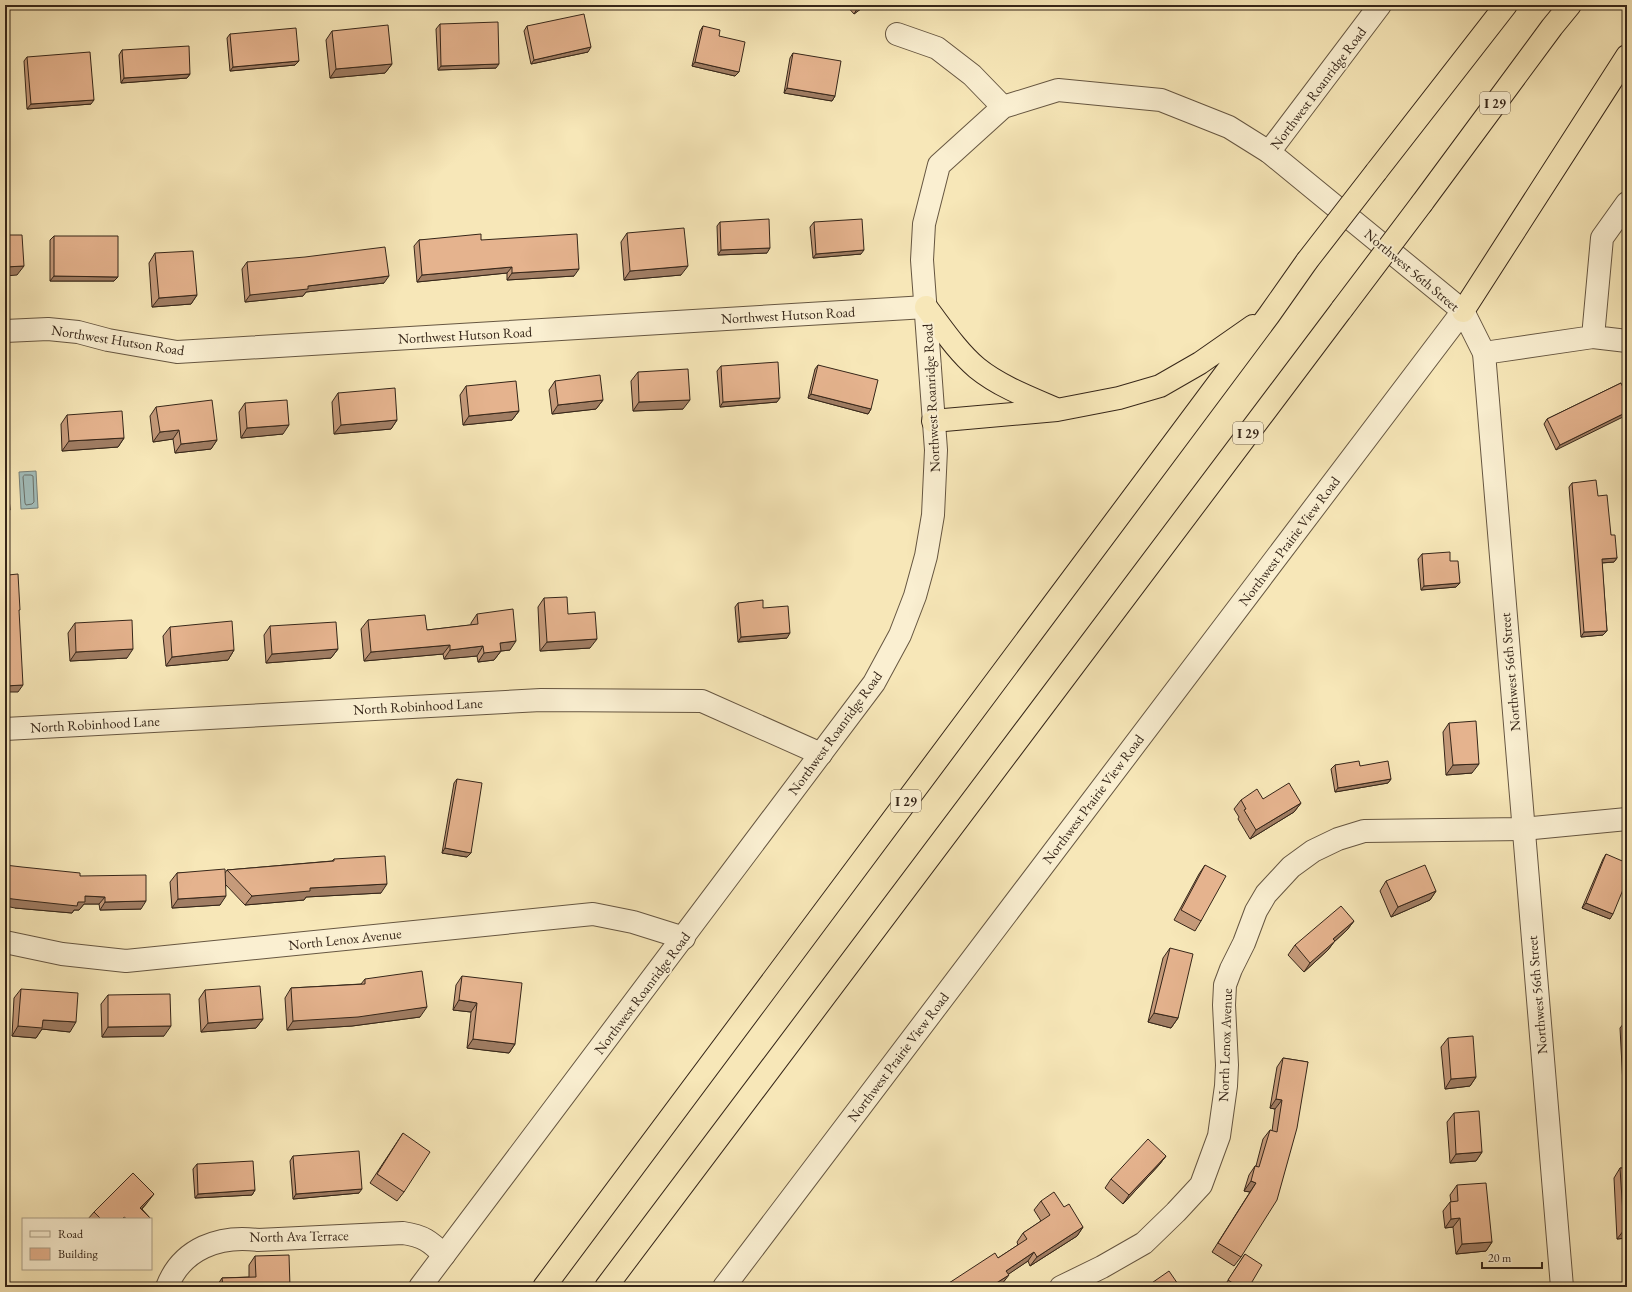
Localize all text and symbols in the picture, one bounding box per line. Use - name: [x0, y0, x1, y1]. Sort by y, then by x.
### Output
- street label: Northwest Roanridge Road: [1266, 22, 1371, 153]
- road number: I 29: [1480, 92, 1510, 114]
- street label: Northwest 56th Street: [1361, 225, 1464, 316]
- street label: Northwest Hutson Road: [720, 302, 857, 328]
- street label: Northwest Hutson Road: [50, 321, 187, 360]
- street label: Northwest Hutson Road: [397, 322, 534, 348]
- street label: Northwest Roanridge Road: [918, 322, 944, 473]
- road number: I 29: [1233, 422, 1263, 444]
- street label: Northwest Prairie View Road: [1234, 472, 1344, 609]
- street label: Northwest 56th Street: [1496, 611, 1524, 732]
- street label: Northwest Roanridge Road: [784, 667, 887, 798]
- street label: North Robinhood Lane: [353, 694, 484, 718]
- street label: North Robinhood Lane: [30, 712, 161, 736]
- street label: Northwest Prairie View Road: [1038, 730, 1148, 867]
- road number: I 29: [891, 790, 921, 812]
- street label: North Lenox Avenue: [288, 924, 403, 954]
- street label: Northwest Roanridge Road: [590, 927, 695, 1058]
- street label: Northwest 56th Street: [1523, 934, 1551, 1055]
- street label: North Lenox Avenue: [1214, 987, 1236, 1102]
- street label: Northwest Prairie View Road: [843, 988, 953, 1125]
- legend: [22, 1218, 152, 1270]
- text: Road: [58, 1226, 84, 1242]
- street label: North Ava Terrace: [249, 1226, 349, 1246]
- scale bar: [1482, 1244, 1542, 1270]
- text: Building: [58, 1246, 99, 1262]
- text: 20 m: [1488, 1250, 1512, 1266]

